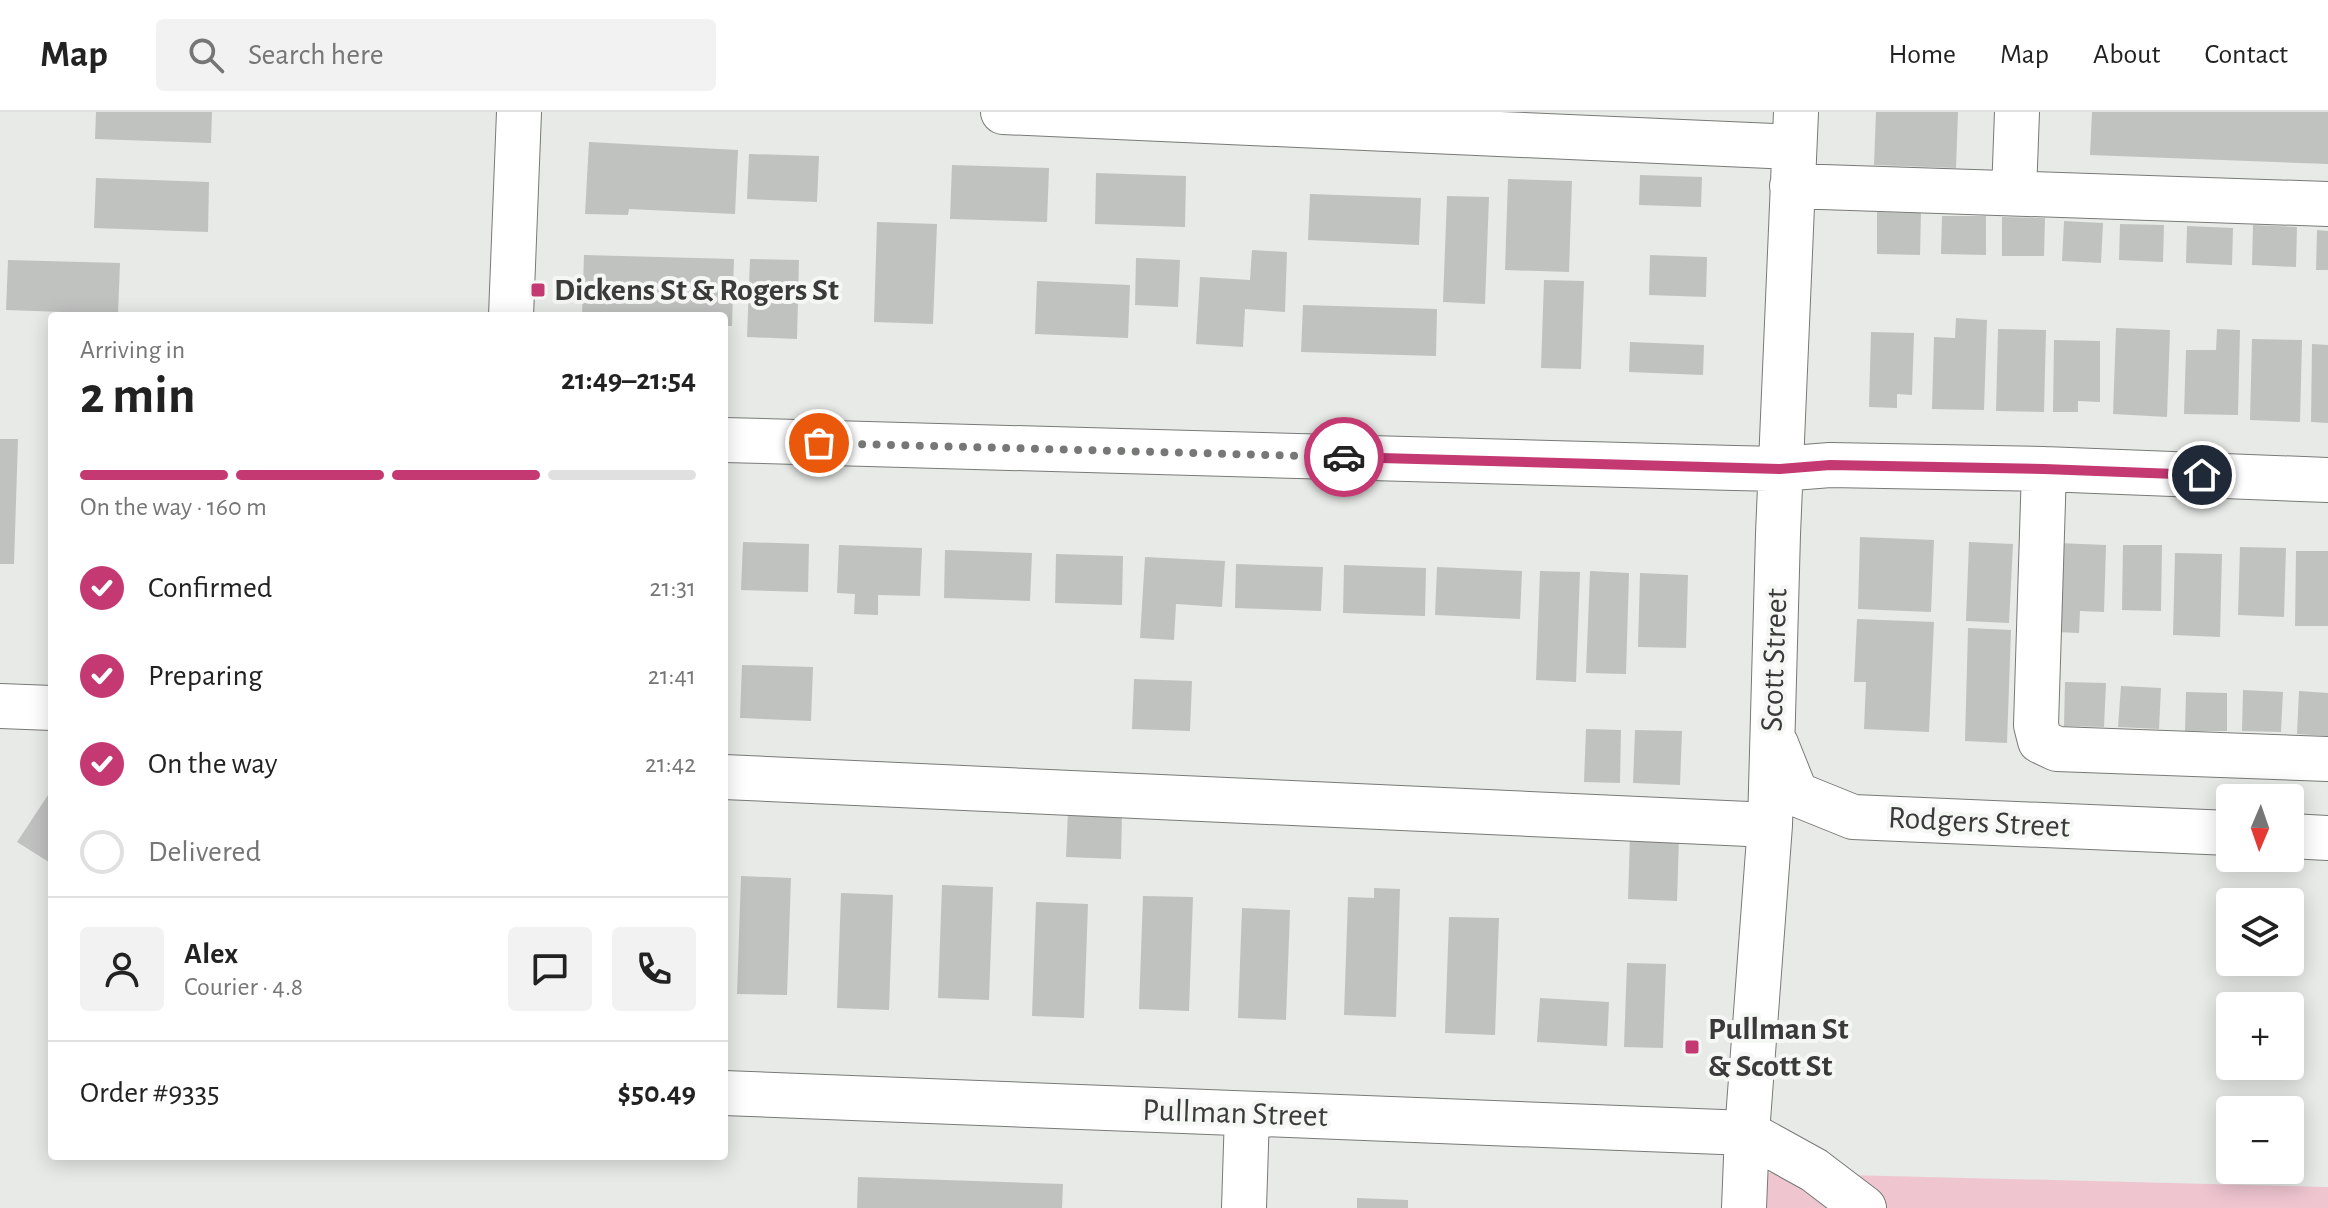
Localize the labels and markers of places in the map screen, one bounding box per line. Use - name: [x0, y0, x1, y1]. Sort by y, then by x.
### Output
- place label: Dickens St & Rogers St: [554, 274, 839, 306]
- marker: Dickens St & Rogers St: [529, 281, 547, 299]
- pin: [785, 409, 853, 477]
- pin: [2168, 441, 2236, 509]
- place label: Pullman St & Scott St: [1708, 1013, 1849, 1082]
- marker: Pullman St & Scott St: [1683, 1038, 1701, 1056]

